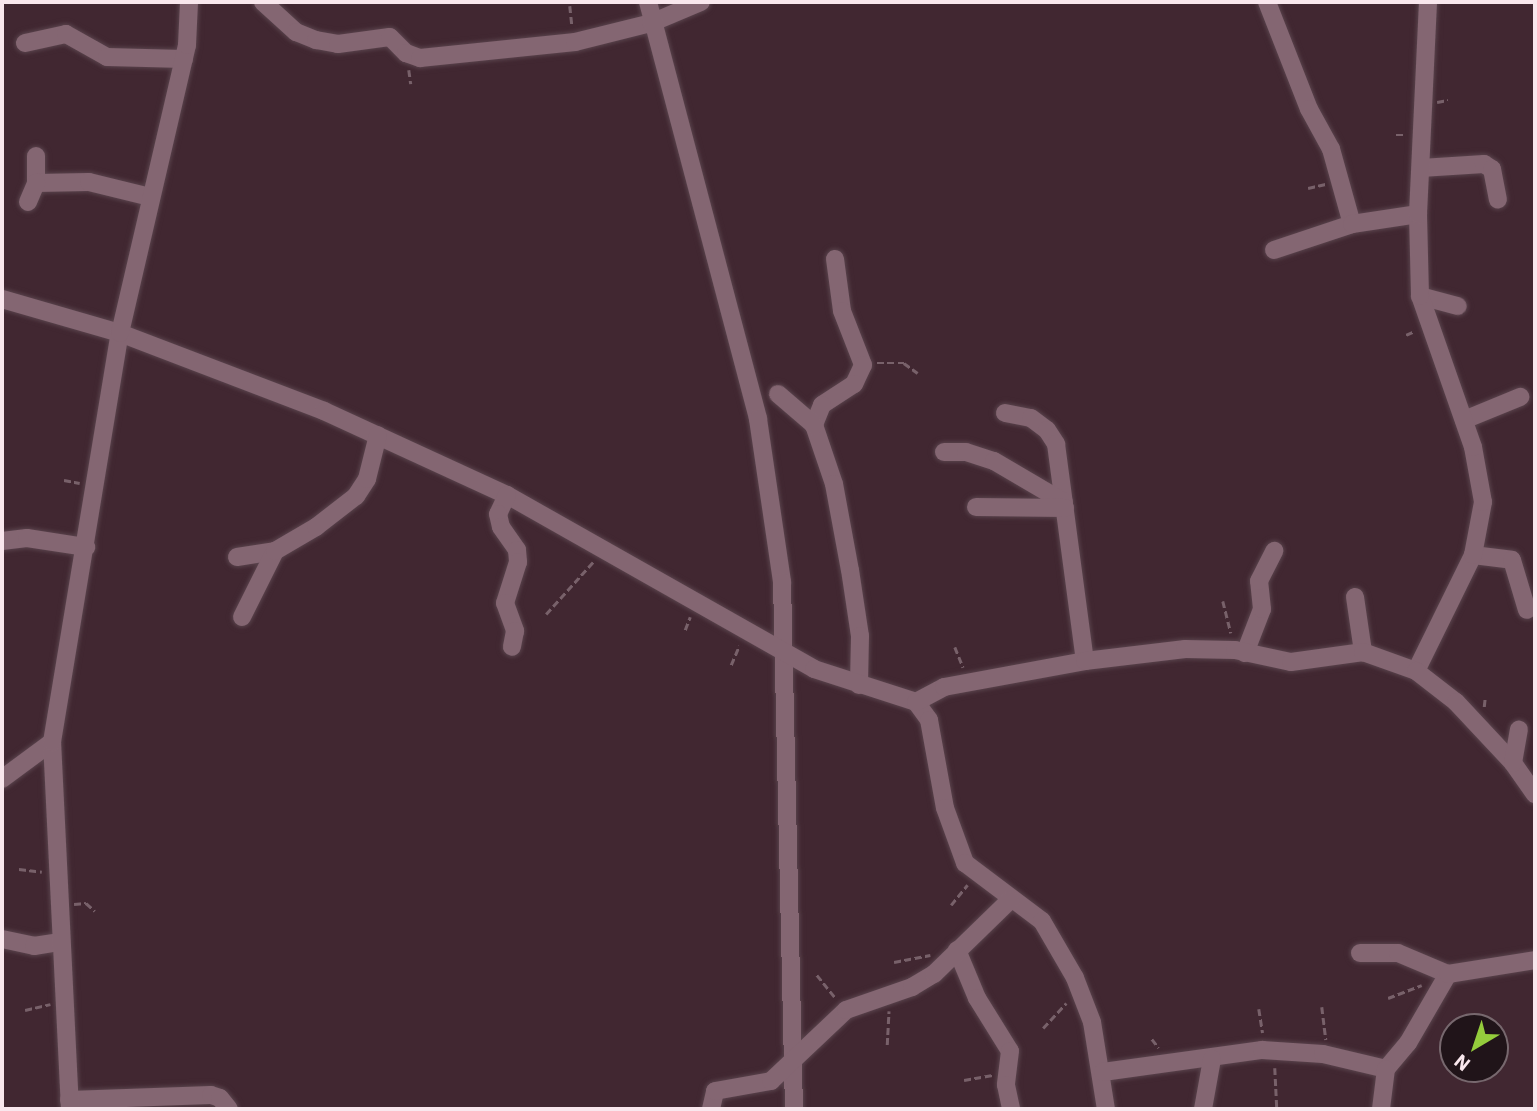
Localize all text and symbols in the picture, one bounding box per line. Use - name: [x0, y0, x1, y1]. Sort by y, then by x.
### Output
- north arrow: [1439, 1013, 1509, 1083]
- text: N: [1449, 1049, 1475, 1076]

